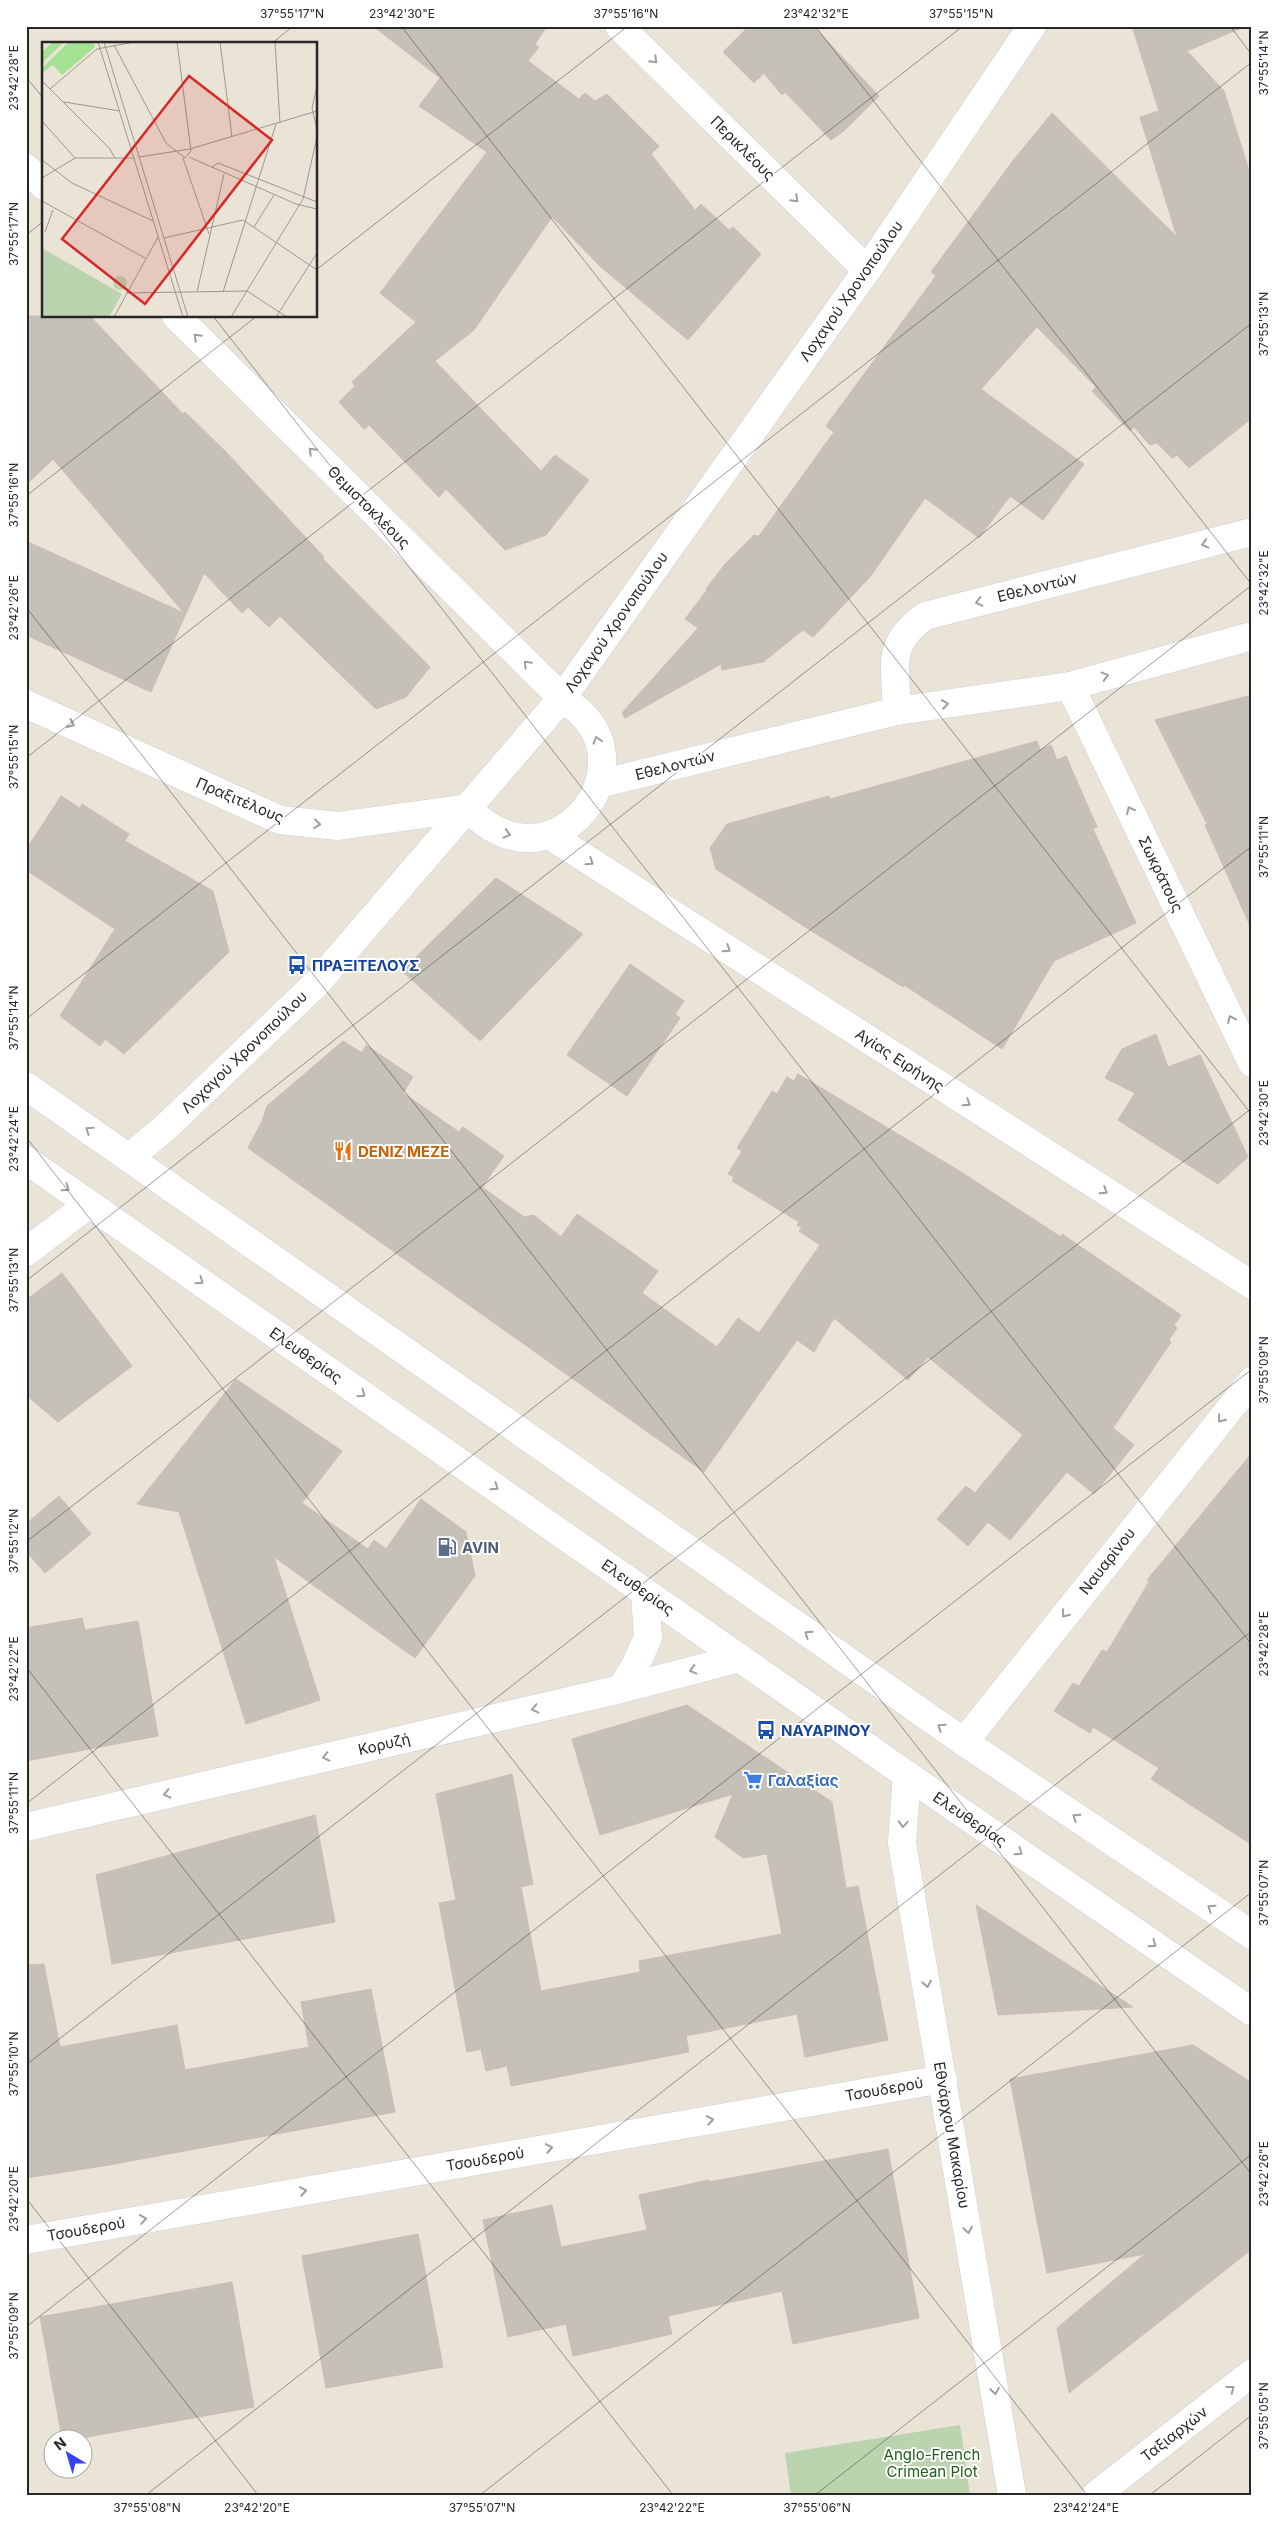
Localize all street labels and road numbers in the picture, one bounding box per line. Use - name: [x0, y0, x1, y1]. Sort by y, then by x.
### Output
- street label: Περικλέους: [707, 112, 779, 184]
- street label: Λοχαγού Χρονοπούλου: [795, 217, 907, 365]
- street label: Θεμιστοκλέους: [324, 462, 414, 552]
- street label: Λοχαγού Χρονοπούλου: [560, 548, 672, 696]
- street label: Εθελοντών: [995, 568, 1079, 606]
- street label: Εθελοντών: [633, 746, 717, 784]
- street label: Πραξιτέλους: [193, 773, 287, 827]
- street label: Σωκράτους: [1134, 833, 1188, 915]
- street label: Λοχαγού Χρονοπούλου: [177, 987, 311, 1117]
- street label: Αγίας Ειρήνης: [852, 1024, 948, 1096]
- street label: Ελευθερίας: [266, 1323, 346, 1387]
- street label: Ναυαρίνου: [1075, 1524, 1139, 1598]
- street label: Ελευθερίας: [598, 1555, 678, 1619]
- street label: Κορυζή: [356, 1729, 412, 1759]
- street label: Ελευθερίας: [930, 1787, 1010, 1851]
- street label: Εθνάρχου Μακαρίου: [930, 2060, 974, 2210]
- street label: Τσουδερού: [843, 2073, 925, 2105]
- street label: Τσουδερού: [444, 2143, 526, 2175]
- street label: Τσουδερού: [45, 2213, 127, 2245]
- street label: Ταξιαρχών: [1137, 2402, 1211, 2466]

